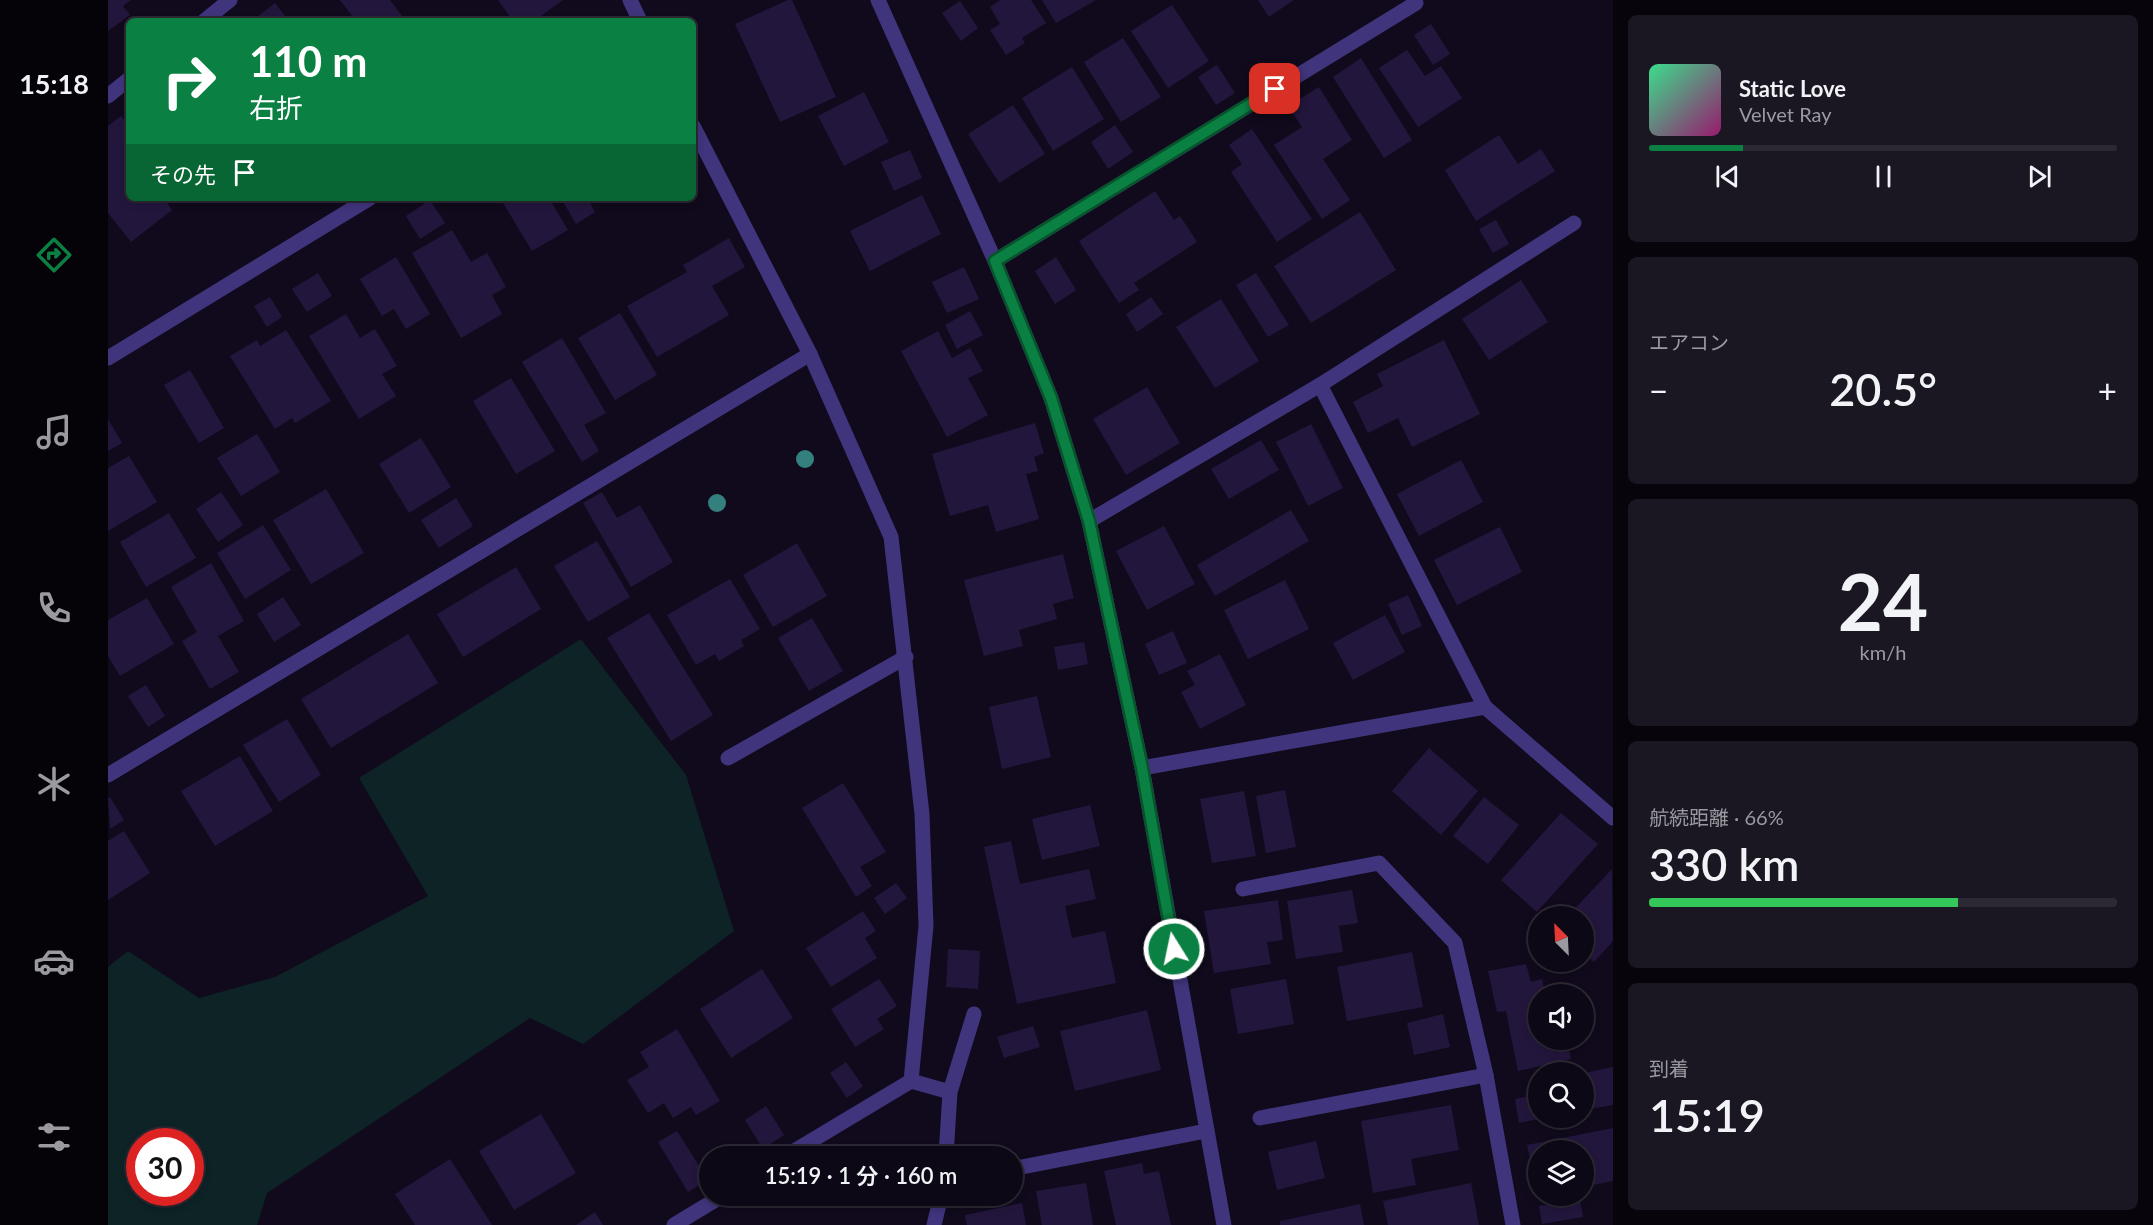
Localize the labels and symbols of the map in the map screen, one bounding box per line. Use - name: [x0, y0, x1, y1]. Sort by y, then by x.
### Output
- pin: [1249, 63, 1300, 114]
- north arrow: [1528, 906, 1594, 972]
- position arrow: [1142, 917, 1206, 981]
- speed limit sign: 30: [126, 1128, 204, 1206]

